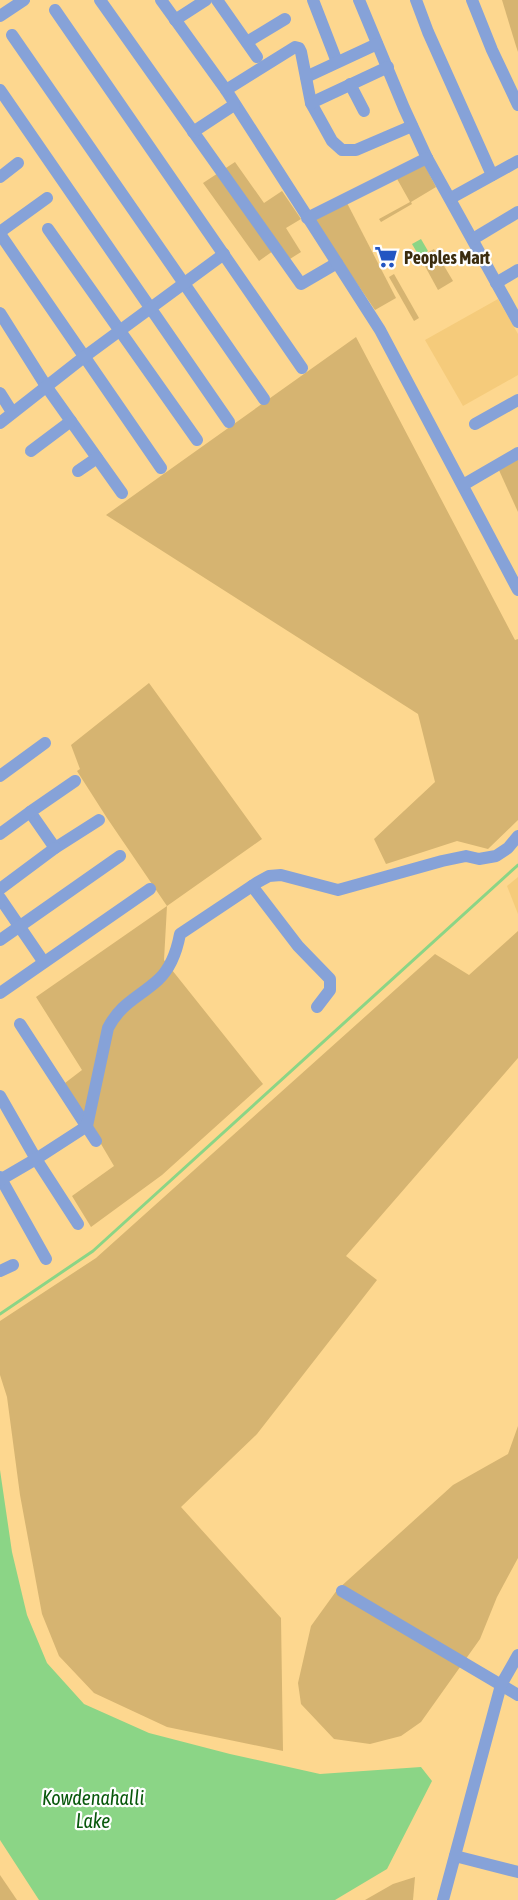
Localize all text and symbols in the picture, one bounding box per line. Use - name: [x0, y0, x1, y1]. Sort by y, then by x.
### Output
- supermarket icon: Peoples Mart: [373, 244, 399, 270]
- place label: Peoples Mart: [404, 247, 491, 268]
- water label: Kowdenahalli Lake: [42, 1786, 144, 1832]

